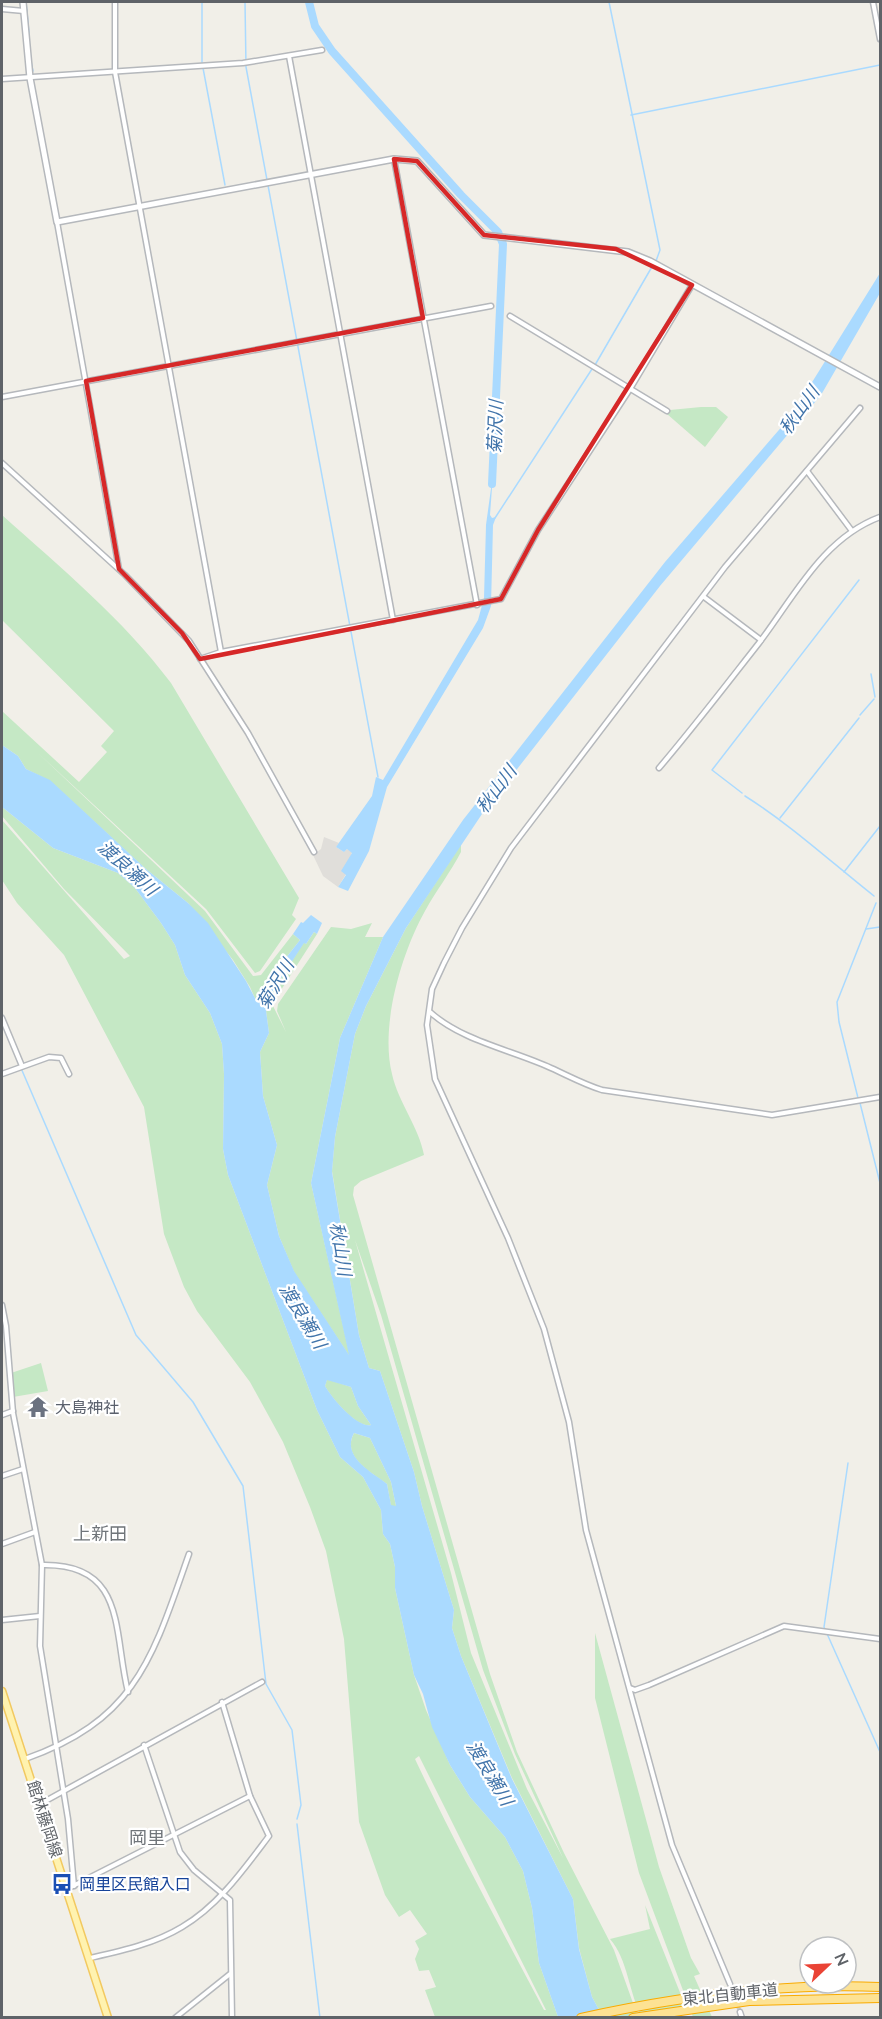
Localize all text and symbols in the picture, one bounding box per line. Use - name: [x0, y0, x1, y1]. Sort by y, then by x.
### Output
- water label: 秋山川: [774, 380, 825, 439]
- water label: 菊沢川: [483, 398, 508, 454]
- water label: 秋山川: [471, 759, 523, 817]
- water label: 渡良瀬川: [94, 835, 164, 902]
- water label: 菊沢川: [251, 953, 300, 1013]
- water label: 秋山川: [325, 1221, 357, 1279]
- water label: 渡良瀬川: [275, 1279, 332, 1354]
- temple icon: 大島神社: [26, 1395, 50, 1419]
- place label: 大島神社: [55, 1397, 119, 1417]
- district label: 上新田: [73, 1522, 127, 1545]
- water label: 渡良瀬川: [462, 1736, 519, 1811]
- street label: 館林藤岡線: [23, 1778, 67, 1860]
- district label: 岡里: [129, 1826, 165, 1849]
- bus stop icon: 岡里区民館入口: [50, 1872, 74, 1896]
- place label: 岡里区民館入口: [79, 1874, 191, 1894]
- north arrow: [798, 1935, 858, 1995]
- text: N: [830, 1950, 853, 1969]
- street label: 東北自動車道: [681, 1979, 779, 2009]

